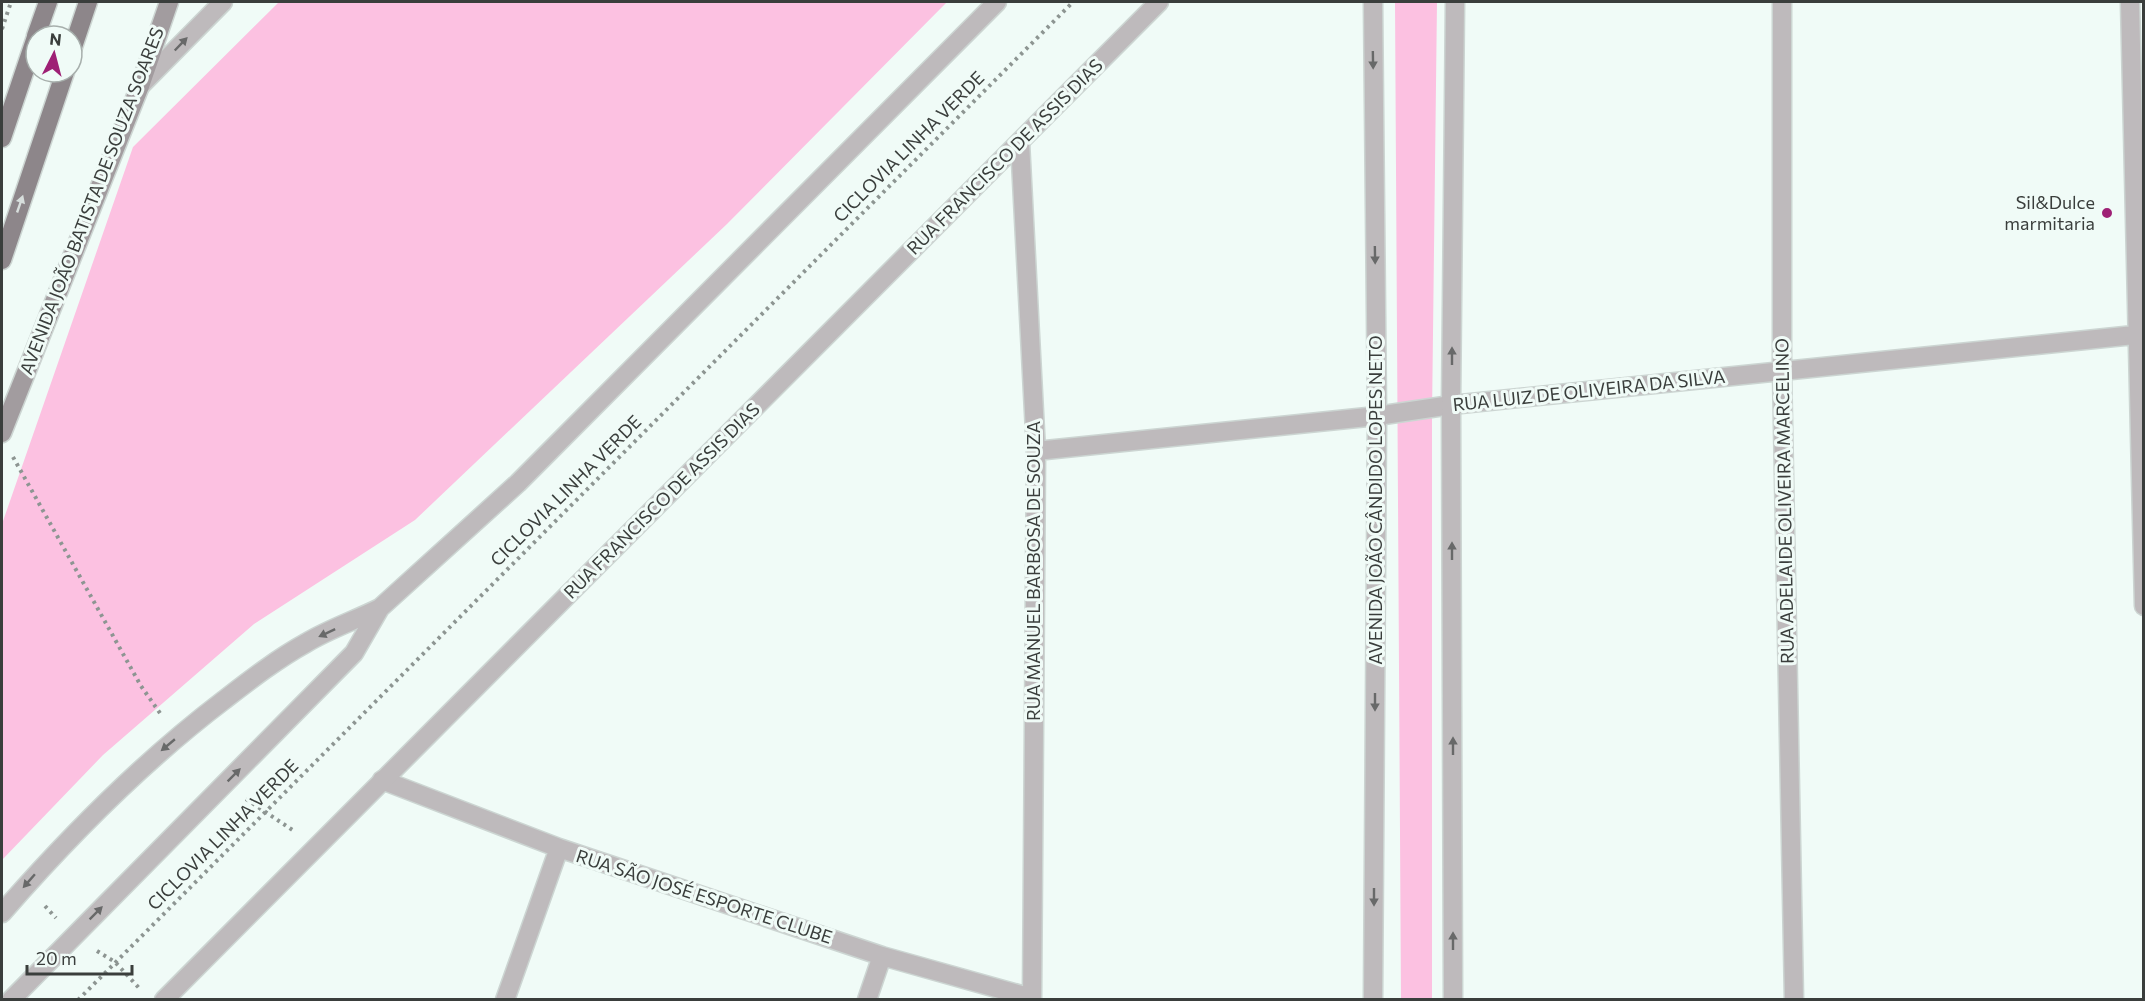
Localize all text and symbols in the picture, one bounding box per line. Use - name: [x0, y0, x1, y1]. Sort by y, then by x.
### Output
- street label: AVENIDA JOÃO BATISTA DE SOUZA SOARES: [16, 24, 168, 378]
- north arrow: [24, 24, 84, 84]
- one-way arrow: [174, 37, 188, 52]
- one-way arrow: [1368, 50, 1378, 69]
- street label: RUA FRANCISCO DE ASSIS DIAS: [902, 54, 1107, 259]
- street label: CICLOVIA LINHA VERDE: [828, 66, 988, 226]
- place label: Sil&Dulce marmitaria: [2004, 191, 2095, 234]
- one-way arrow: [16, 195, 26, 213]
- marker: Sil&Dulce marmitaria: [2100, 206, 2114, 220]
- one-way arrow: [1370, 245, 1380, 264]
- street label: AVENIDA JOÃO CÂNDIDO LOPES NETO: [1364, 335, 1386, 665]
- street label: RUA ADELAIDE OLIVEIRA MARCELINO: [1770, 338, 1798, 664]
- one-way arrow: [1447, 347, 1457, 366]
- street label: RUA LUIZ DE OLIVEIRA DA SILVA: [1452, 365, 1726, 415]
- street label: RUA FRANCISCO DE ASSIS DIAS: [559, 398, 764, 603]
- street label: CICLOVIA LINHA VERDE: [485, 410, 645, 570]
- street label: RUA MANUEL BARBOSA DE SOUZA: [1022, 421, 1044, 721]
- one-way arrow: [1447, 542, 1457, 561]
- one-way arrow: [318, 628, 336, 638]
- one-way arrow: [1370, 692, 1380, 711]
- one-way arrow: [1448, 737, 1457, 756]
- one-way arrow: [161, 738, 176, 751]
- street label: CICLOVIA LINHA VERDE: [142, 754, 302, 914]
- one-way arrow: [226, 768, 240, 782]
- street label: RUA SÃO JOSÉ ESPORTE CLUBE: [574, 844, 835, 948]
- one-way arrow: [23, 873, 36, 888]
- one-way arrow: [1369, 887, 1379, 906]
- one-way arrow: [89, 907, 103, 921]
- one-way arrow: [1448, 932, 1458, 951]
- scale bar: [27, 938, 132, 976]
- text: 20 m: [36, 947, 77, 969]

